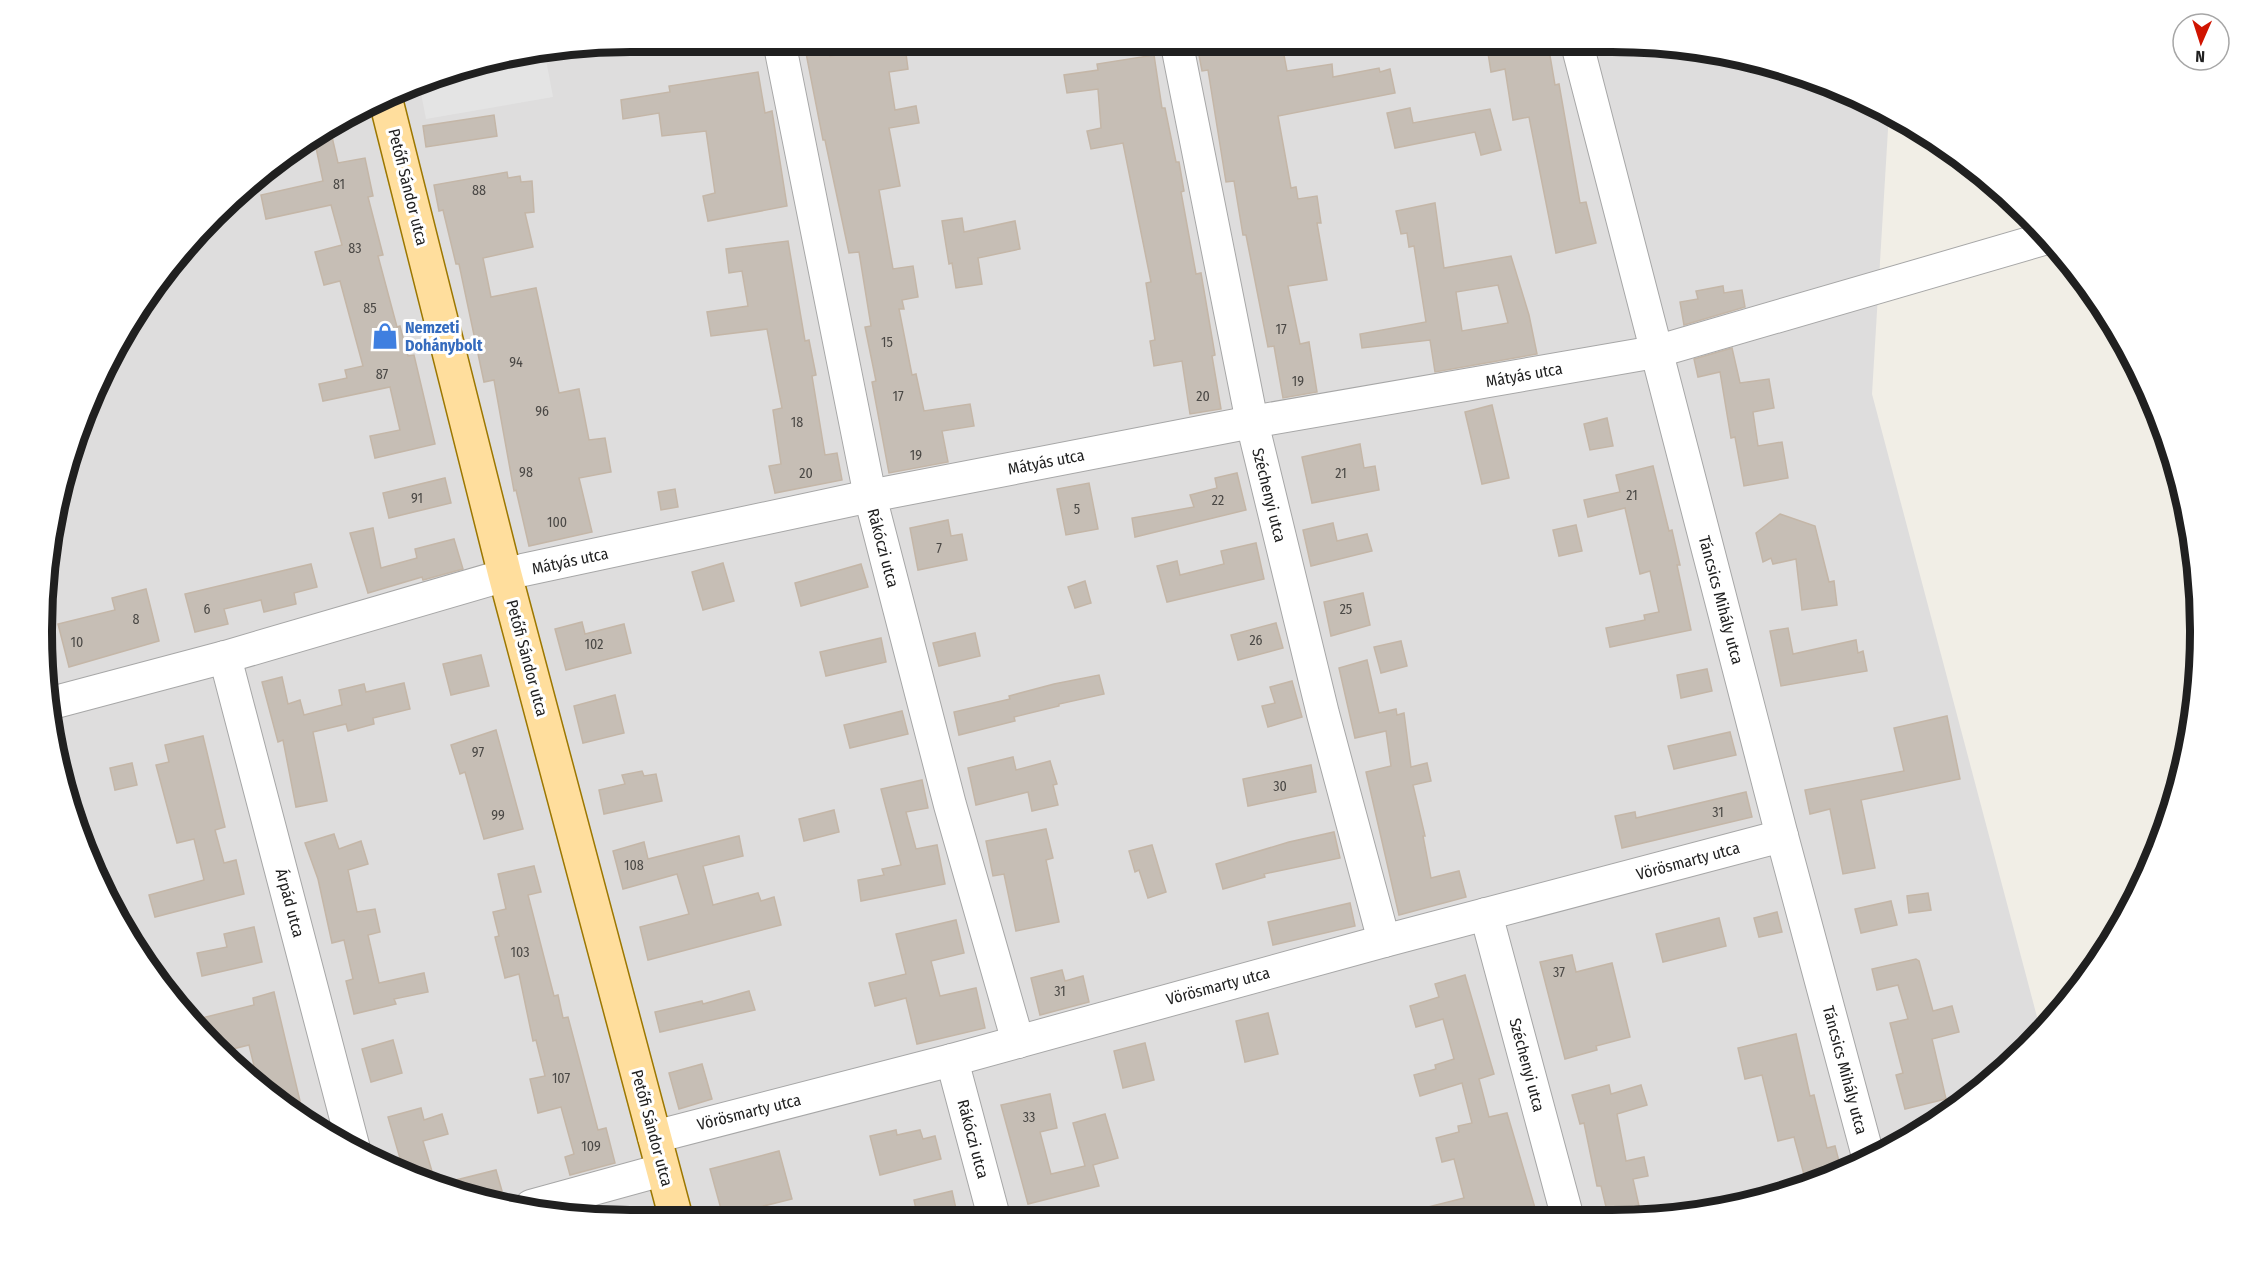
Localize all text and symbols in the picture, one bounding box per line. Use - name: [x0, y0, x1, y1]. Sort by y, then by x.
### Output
- north arrow: [2171, 12, 2231, 72]
- text: N: [2195, 47, 2206, 66]
- street label: Petőfi Sándor utca: [384, 127, 432, 248]
- house number: 81: [333, 176, 345, 193]
- house number: 88: [472, 182, 486, 199]
- house number: 83: [348, 240, 362, 257]
- house number: 85: [363, 300, 377, 317]
- place label: Nemzeti Dohánybolt: [405, 318, 483, 355]
- shop icon: Nemzeti Dohánybolt: [370, 321, 400, 351]
- house number: 17: [1275, 321, 1287, 338]
- house number: 15: [881, 334, 893, 351]
- house number: 94: [509, 354, 523, 371]
- street label: Mátyás utca: [1484, 359, 1564, 391]
- house number: 87: [376, 366, 389, 383]
- house number: 19: [1292, 373, 1304, 390]
- house number: 17: [892, 388, 904, 405]
- house number: 20: [1196, 388, 1210, 405]
- house number: 96: [535, 403, 549, 420]
- house number: 18: [791, 414, 803, 431]
- street label: Mátyás utca: [1006, 445, 1086, 479]
- street label: Széchenyi utca: [1248, 446, 1290, 544]
- house number: 19: [910, 447, 922, 464]
- house number: 98: [519, 464, 533, 481]
- house number: 20: [799, 465, 813, 482]
- house number: 21: [1335, 465, 1347, 482]
- house number: 21: [1626, 487, 1638, 504]
- house number: 91: [411, 490, 423, 507]
- house number: 22: [1212, 492, 1224, 509]
- house number: 5: [1074, 501, 1080, 518]
- street label: Rákóczi utca: [863, 506, 903, 590]
- house number: 100: [547, 514, 567, 531]
- street label: Táncsics Mihály utca: [1695, 534, 1747, 667]
- house number: 7: [936, 540, 942, 557]
- street label: Mátyás utca: [530, 544, 610, 578]
- street label: Petőfi Sándor utca: [502, 598, 552, 718]
- house number: 6: [204, 601, 211, 618]
- house number: 25: [1340, 601, 1352, 618]
- house number: 8: [133, 611, 140, 628]
- house number: 26: [1249, 632, 1263, 649]
- house number: 10: [71, 634, 83, 651]
- house number: 102: [585, 636, 603, 653]
- house number: 97: [472, 744, 484, 761]
- house number: 30: [1273, 778, 1287, 795]
- house number: 31: [1712, 804, 1724, 821]
- house number: 99: [491, 807, 505, 824]
- street label: Vörösmarty utca: [1634, 838, 1742, 884]
- house number: 108: [624, 857, 644, 874]
- street label: Árpád utca: [272, 867, 308, 940]
- house number: 103: [511, 944, 529, 961]
- street label: Vörösmarty utca: [1164, 963, 1272, 1009]
- house number: 37: [1553, 964, 1565, 981]
- house number: 31: [1054, 983, 1066, 1000]
- street label: Táncsics Mihály utca: [1819, 1004, 1871, 1137]
- street label: Széchenyi utca: [1505, 1016, 1549, 1114]
- street label: Petőfi Sándor utca: [627, 1068, 677, 1188]
- house number: 107: [552, 1070, 570, 1087]
- street label: Vörösmarty utca: [695, 1090, 803, 1134]
- street label: Rákóczi utca: [953, 1097, 993, 1181]
- house number: 33: [1023, 1109, 1035, 1126]
- house number: 109: [581, 1138, 601, 1155]

